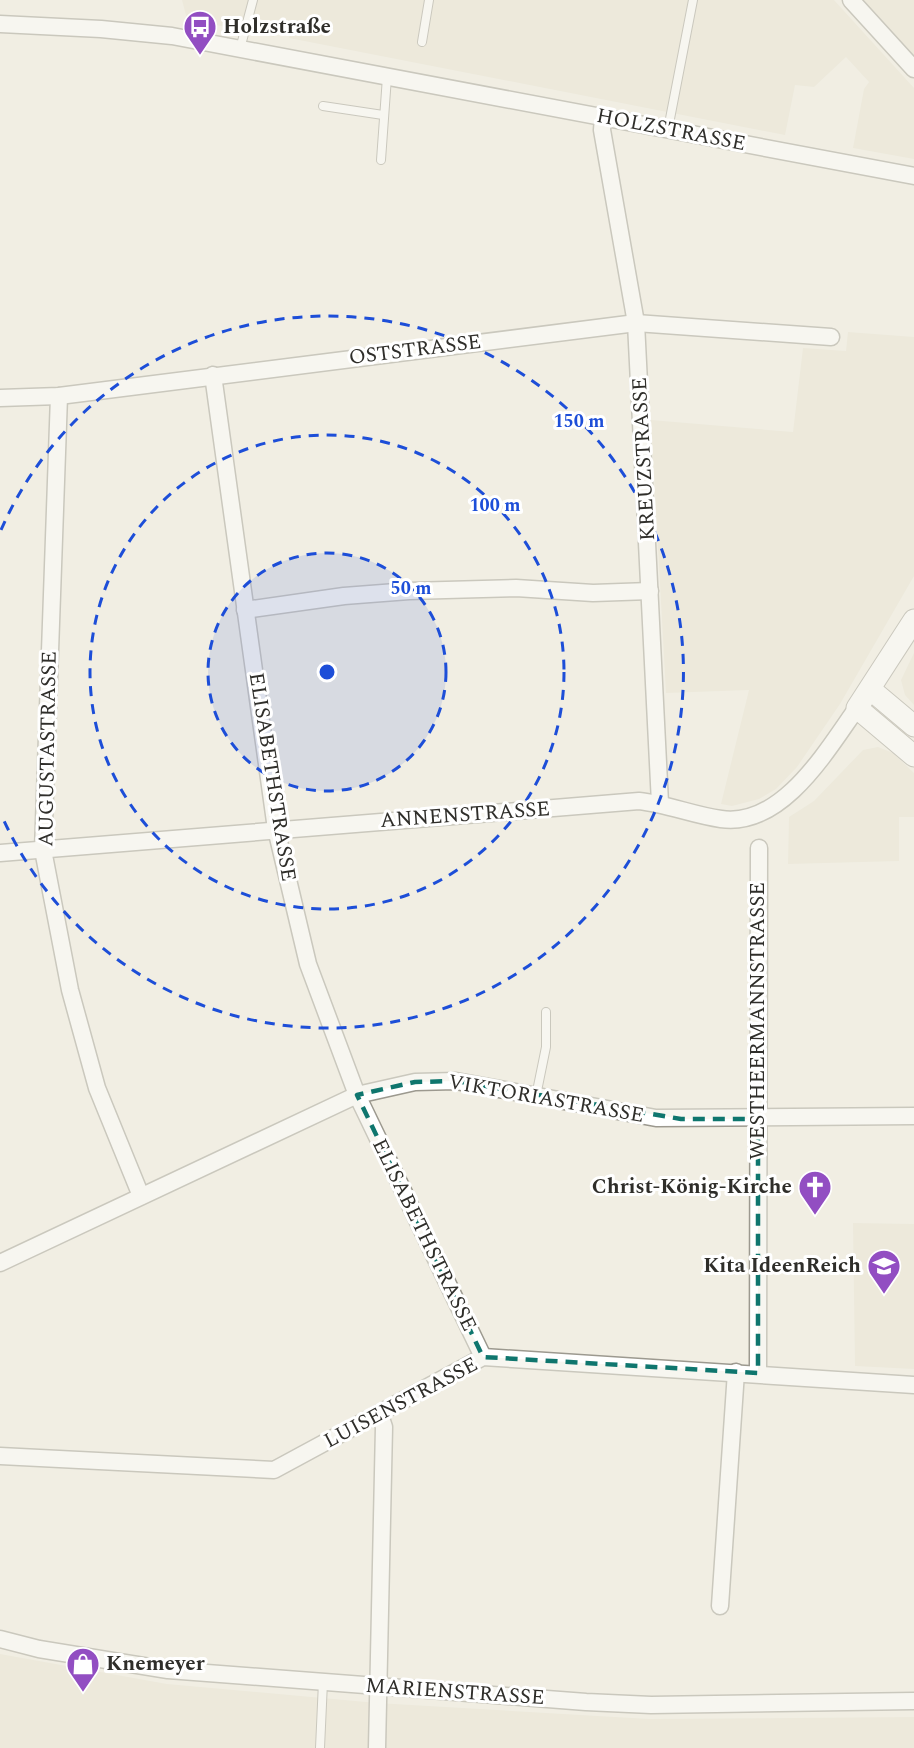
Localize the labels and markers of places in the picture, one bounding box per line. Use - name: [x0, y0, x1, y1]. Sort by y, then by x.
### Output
- bus stop icon: Holzstraße: [182, 9, 218, 56]
- place label: Holzstraße: [223, 11, 331, 43]
- centre of rings: [317, 662, 337, 682]
- church icon: Christ-König-Kirche: [797, 1169, 833, 1216]
- place label: Christ-König-Kirche: [592, 1171, 792, 1203]
- school or university icon: Kita IdeenReich: [866, 1248, 902, 1295]
- place label: Kita IdeenReich: [703, 1250, 861, 1282]
- shop icon: Knemeyer: [65, 1646, 101, 1693]
- place label: Knemeyer: [106, 1648, 205, 1680]

